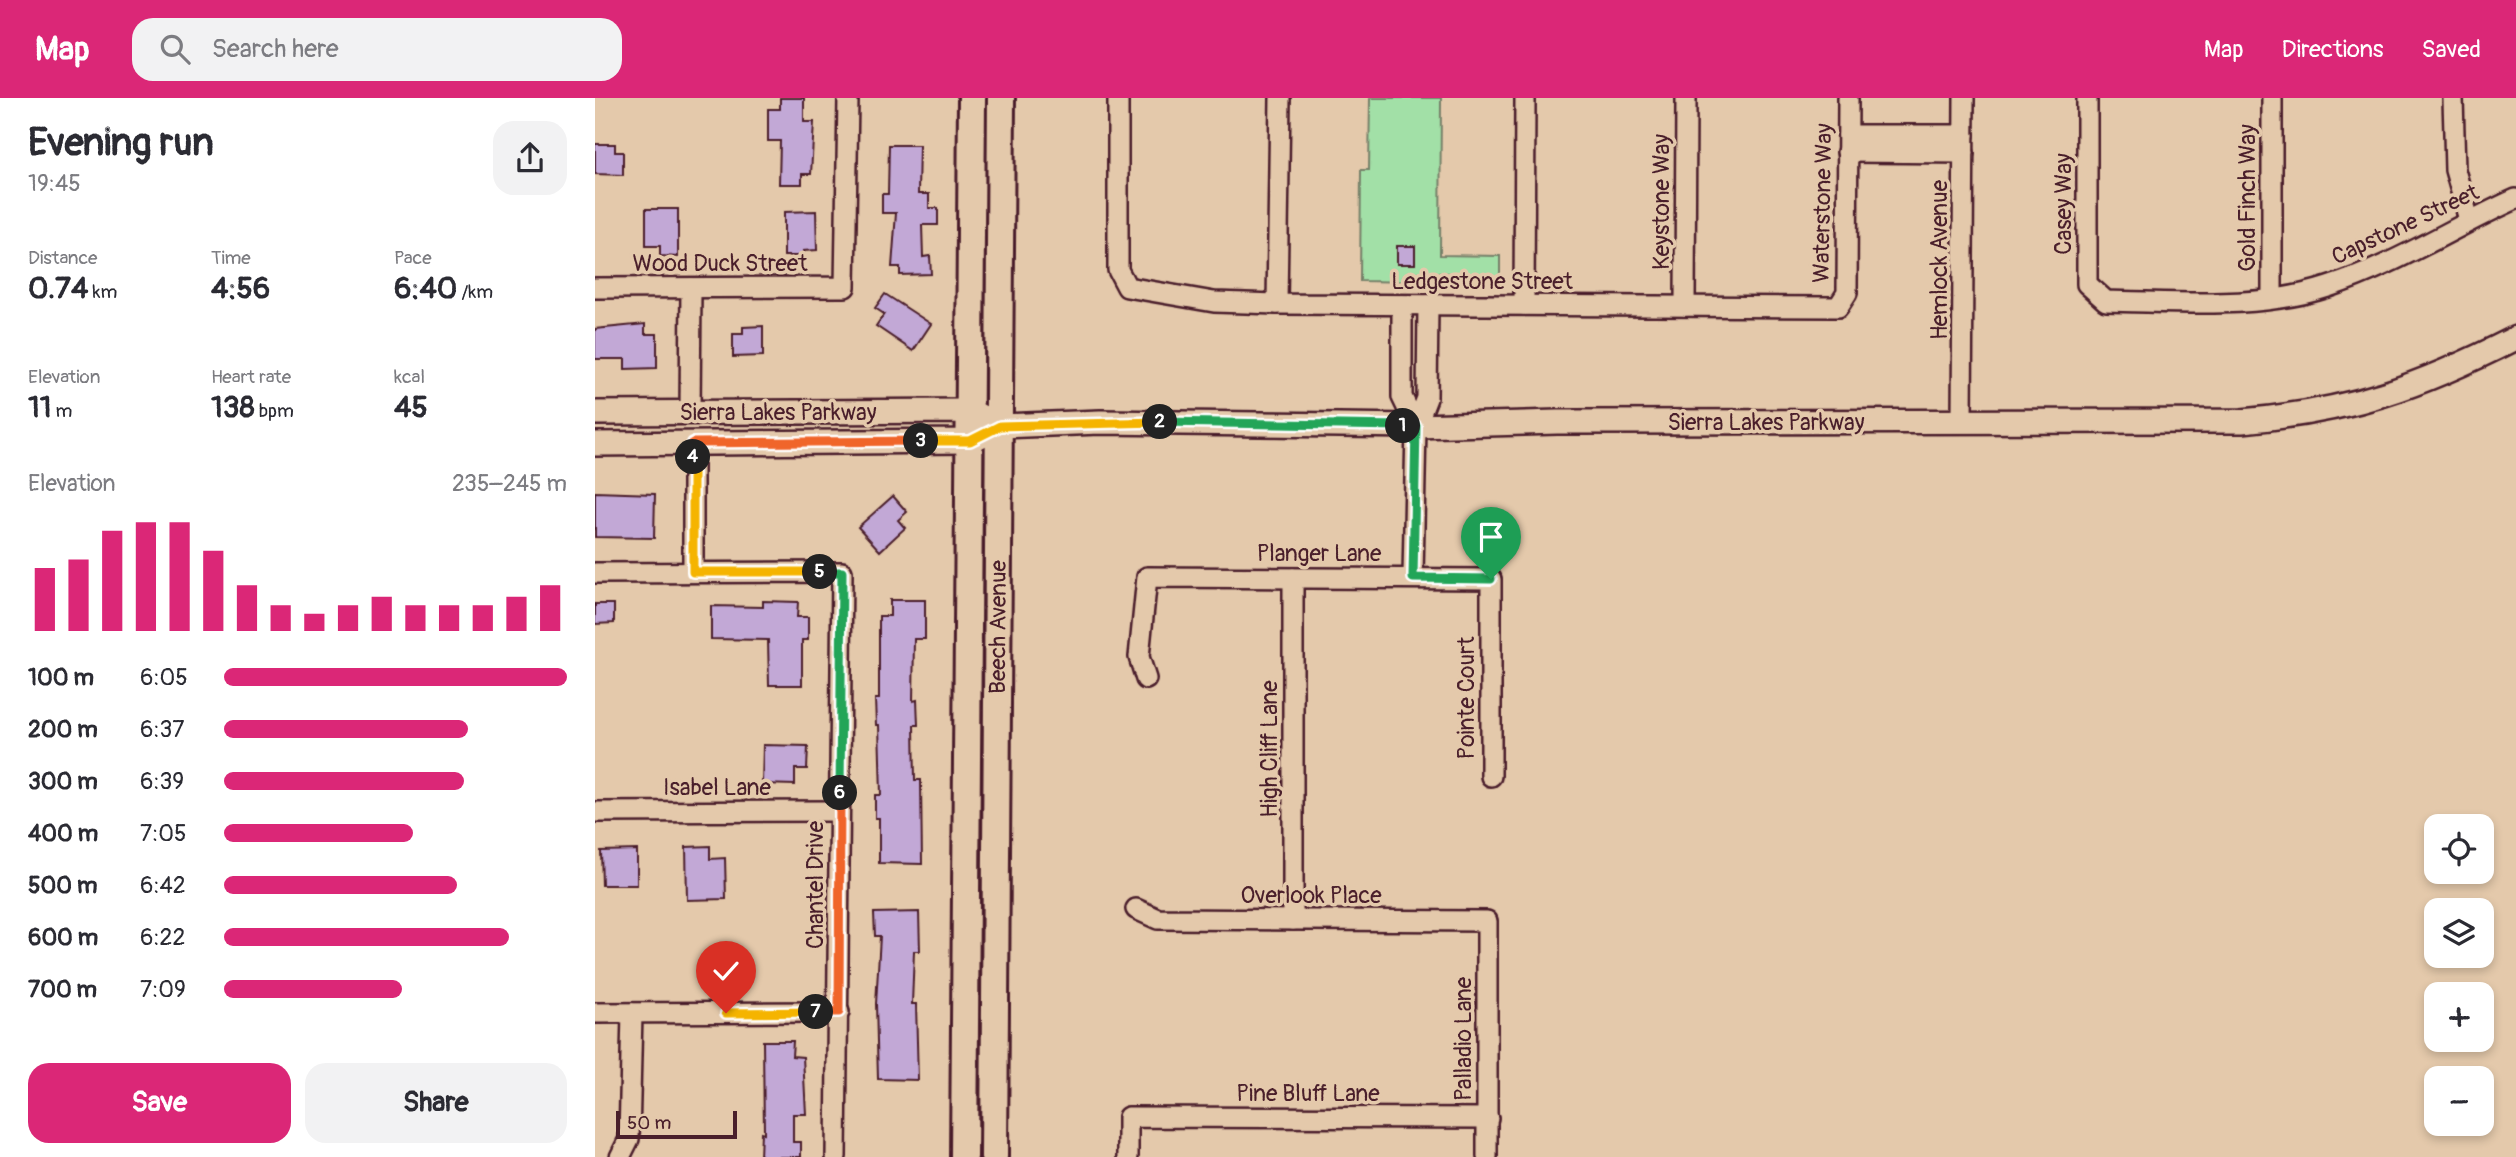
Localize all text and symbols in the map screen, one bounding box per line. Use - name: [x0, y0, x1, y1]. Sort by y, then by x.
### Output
- search box: [132, 18, 622, 81]
- text: Map: [35, 29, 90, 70]
- icon: search: [156, 30, 194, 68]
- text: Search here: [212, 33, 339, 65]
- text: Map: [2204, 35, 2244, 64]
- text: Directions: [2282, 35, 2383, 64]
- text: Saved: [2421, 35, 2481, 64]
- text: Evening run: [28, 119, 214, 167]
- button: share: [493, 121, 567, 195]
- street label: Waterstone Way: [1807, 123, 1838, 283]
- street label: Gold Finch Way: [2233, 124, 2262, 272]
- street label: Keystone Way: [1647, 134, 1676, 270]
- street label: Casey Way: [2049, 153, 2078, 255]
- text: 19:45: [28, 169, 81, 198]
- street label: Capstone Street: [2327, 177, 2484, 271]
- street label: Hemlock Avenue: [1925, 179, 1954, 340]
- text: Distance: [28, 246, 97, 270]
- text: Time: [211, 246, 251, 270]
- text: Pace: [394, 246, 432, 270]
- street label: Wood Duck Street: [633, 249, 808, 278]
- street label: Ledgestone Street: [1391, 267, 1574, 296]
- text: 0.74: [28, 270, 88, 307]
- text: 4:56: [211, 270, 270, 307]
- text: 6:40: [394, 270, 457, 307]
- text: km: [88, 280, 117, 304]
- text: /km: [457, 280, 493, 304]
- text: Elevation: [28, 365, 100, 389]
- text: Heart rate: [211, 365, 291, 389]
- text: kcal: [394, 365, 425, 389]
- text: 11: [28, 389, 51, 426]
- text: 138: [211, 389, 255, 426]
- text: 45: [394, 389, 428, 426]
- street label: Sierra Lakes Parkway: [679, 398, 877, 427]
- text: m: [51, 399, 72, 423]
- text: bpm: [255, 399, 294, 423]
- pin: 2: [1143, 404, 1177, 440]
- pin: 1: [1385, 408, 1421, 444]
- street label: Sierra Lakes Parkway: [1667, 408, 1865, 437]
- text: 2: [1154, 409, 1165, 433]
- text: 1: [1399, 413, 1406, 437]
- pin: 3: [903, 424, 939, 458]
- text: 3: [915, 428, 926, 452]
- pin: 4: [675, 440, 711, 474]
- text: 4: [687, 444, 698, 468]
- text: Elevation: [28, 469, 116, 498]
- text: 235–245 m: [452, 469, 567, 498]
- pin: [1461, 507, 1521, 579]
- icon: arrive: [1472, 518, 1510, 556]
- street label: Planger Lane: [1257, 539, 1382, 568]
- pin: 5: [803, 554, 838, 589]
- text: 5: [814, 559, 825, 583]
- street label: Beech Avenue: [983, 559, 1013, 694]
- street label: Pointe Court: [1452, 636, 1481, 759]
- text: 100 m: [28, 663, 94, 692]
- text: 6:05: [140, 663, 188, 692]
- street label: High Cliff Lane: [1255, 680, 1284, 818]
- text: 200 m: [28, 715, 98, 744]
- text: 6:37: [140, 715, 185, 744]
- text: 300 m: [28, 767, 98, 796]
- text: 6:39: [140, 767, 184, 796]
- street label: Isabel Lane: [663, 773, 772, 802]
- pin: 6: [823, 776, 857, 810]
- text: 6: [834, 780, 845, 804]
- map controls: [2424, 814, 2494, 1136]
- button: locate: [2424, 814, 2494, 884]
- text: 400 m: [28, 819, 98, 848]
- text: 7:05: [140, 819, 186, 848]
- street label: Chantel Drive: [801, 820, 830, 949]
- text: 500 m: [28, 871, 97, 900]
- text: 6:42: [140, 871, 186, 900]
- street label: Overlook Place: [1240, 881, 1382, 910]
- button: layers: [2424, 898, 2494, 968]
- text: 600 m: [28, 923, 98, 952]
- text: 6:22: [140, 923, 185, 952]
- pin: [696, 941, 756, 1013]
- icon: check: [707, 952, 745, 990]
- text: 700 m: [28, 975, 97, 1004]
- text: 7:09: [140, 975, 186, 1004]
- street label: Palladio Lane: [1449, 976, 1478, 1101]
- button: +: [2424, 982, 2494, 1052]
- pin: 7: [799, 995, 833, 1030]
- text: 7: [810, 999, 821, 1023]
- button: Save: [28, 1063, 291, 1143]
- button: Share: [305, 1063, 567, 1143]
- button: −: [2424, 1066, 2494, 1136]
- street label: Pine Bluff Lane: [1236, 1079, 1380, 1108]
- scale bar: [616, 1108, 737, 1140]
- text: 50 m: [627, 1111, 671, 1135]

